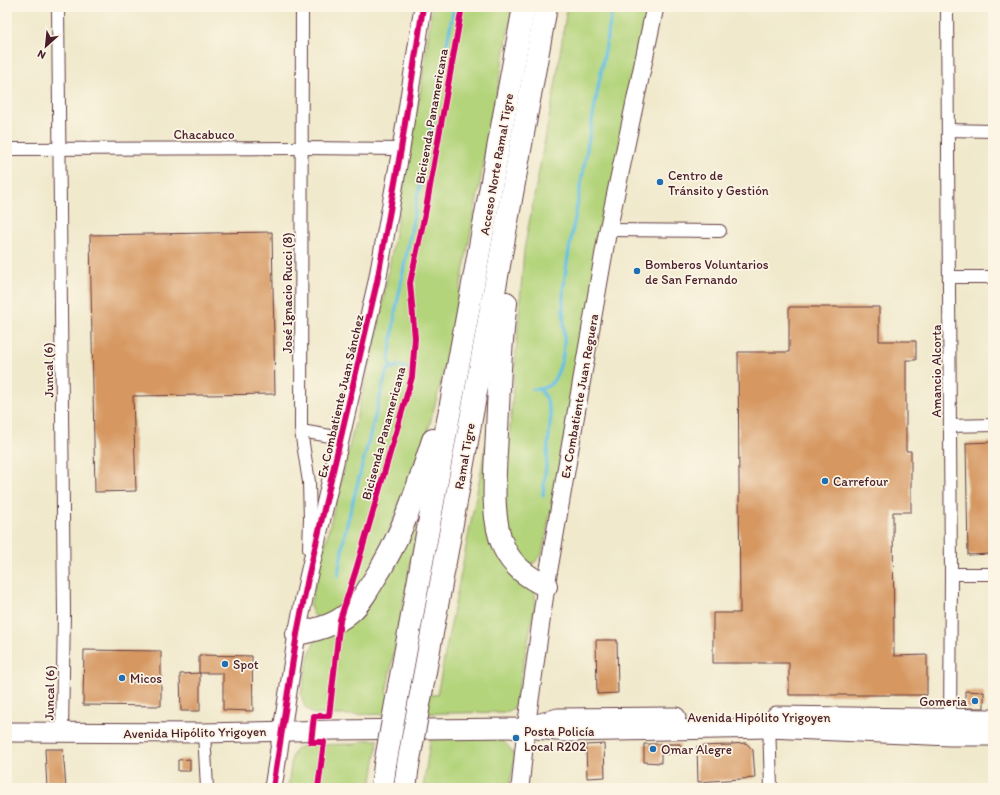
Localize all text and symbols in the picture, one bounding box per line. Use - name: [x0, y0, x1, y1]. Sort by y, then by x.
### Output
- north arrow: [26, 26, 66, 66]
- text: N: [35, 47, 48, 62]
- street label: Bicisenda Panamericana: [412, 47, 451, 185]
- street label: Acceso Norte Ramal Tigre: [477, 92, 516, 236]
- street label: Chacabuco: [173, 127, 235, 142]
- place label: Centro de Tránsito y Gestión: [668, 168, 769, 198]
- marker: Centro de Tránsito y Gestión: [655, 177, 665, 187]
- street label: José Ignacio Rucci (8): [280, 232, 295, 354]
- place label: Bomberos Voluntarios de San Fernando: [645, 257, 769, 287]
- marker: Bomberos Voluntarios de San Fernando: [632, 266, 642, 276]
- street label: Ex Combatiente Juan Reguera: [558, 312, 601, 480]
- street label: Ex Combatiente Juan Sánchez: [314, 313, 367, 479]
- street label: Amancio Alcorta: [929, 324, 944, 417]
- street label: Juncal (6): [41, 342, 56, 398]
- street label: Bicisenda Panamericana: [358, 365, 409, 501]
- street label: Ramal Tigre: [451, 422, 478, 490]
- place label: Carrefour: [833, 474, 889, 489]
- marker: Carrefour: [820, 476, 830, 486]
- place label: Spot: [233, 657, 259, 672]
- marker: Spot: [220, 659, 230, 669]
- street label: Juncal (6): [42, 665, 57, 721]
- place label: Micos: [130, 671, 162, 686]
- marker: Micos: [117, 673, 127, 683]
- place label: Gomeria: [919, 694, 967, 709]
- marker: Gomeria: [970, 696, 980, 706]
- street label: Avenida Hipólito Yrigoyen: [687, 710, 831, 725]
- street label: Avenida Hipólito Yrigoyen: [123, 724, 267, 741]
- place label: Posta Policía Local R202: [524, 724, 595, 754]
- marker: Posta Policía Local R202: [511, 733, 521, 743]
- place label: Omar Alegre: [661, 742, 732, 757]
- marker: Omar Alegre: [648, 744, 658, 754]

